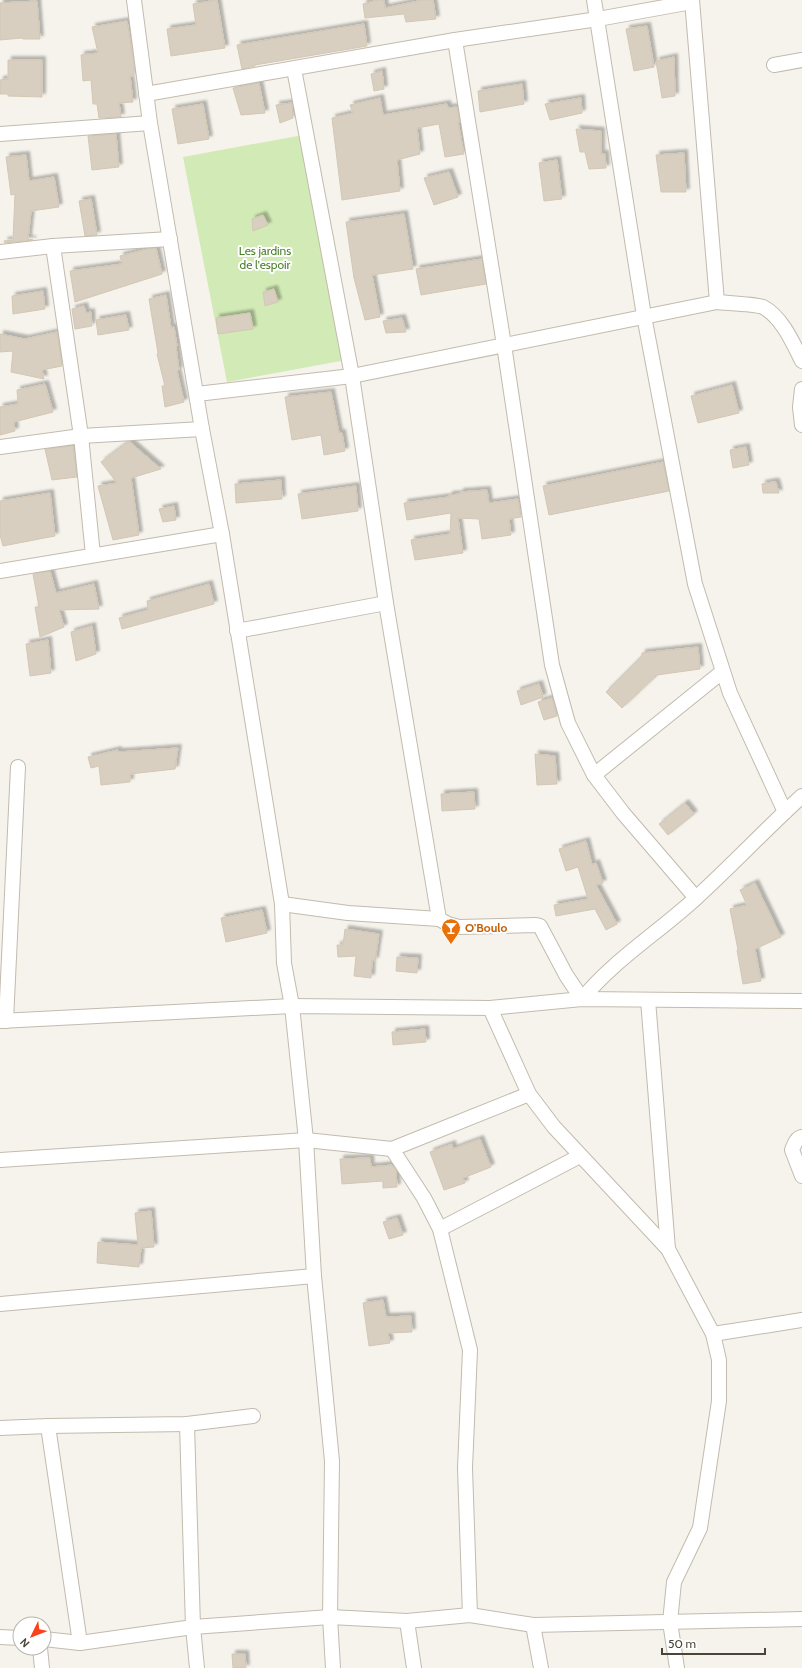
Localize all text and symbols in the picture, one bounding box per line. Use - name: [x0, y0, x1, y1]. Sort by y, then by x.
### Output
- park label: Les jardins de l'espoir: [239, 243, 291, 272]
- bar icon: O'Boulo: [440, 917, 462, 945]
- place label: O'Boulo: [465, 920, 507, 935]
- north arrow: [12, 1616, 52, 1656]
- scale bar: [662, 1630, 765, 1656]
- text: N: [17, 1635, 32, 1650]
- text: 50 m: [668, 1636, 696, 1651]

